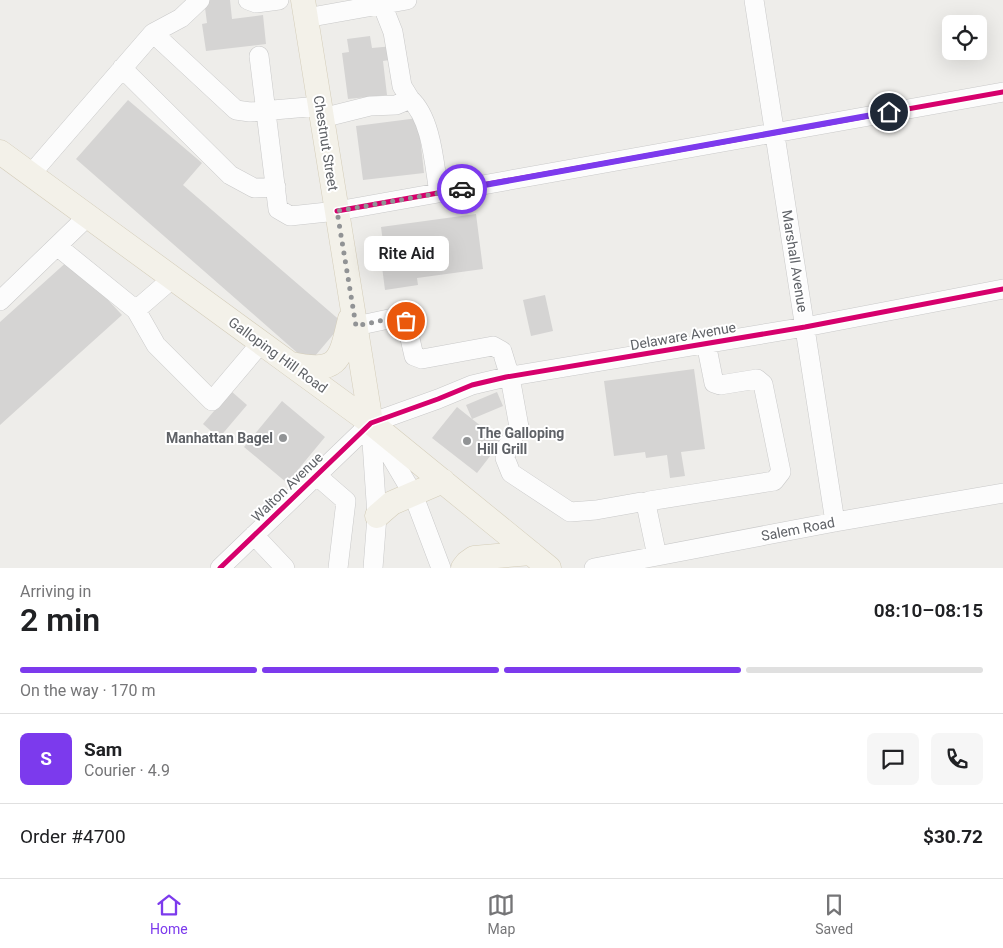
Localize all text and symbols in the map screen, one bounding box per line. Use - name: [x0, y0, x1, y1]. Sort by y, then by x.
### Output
- map controls: [942, 15, 987, 60]
- button: locate: [942, 15, 987, 60]
- pin: [868, 91, 910, 133]
- street label: Chestnut Street: [311, 94, 342, 192]
- icon: home: [875, 98, 903, 126]
- courier: [437, 164, 487, 214]
- icon: car: [448, 175, 476, 203]
- street label: Marshall Avenue: [779, 209, 811, 313]
- callout: Rite Aid: [364, 236, 448, 271]
- text: Rite Aid: [378, 244, 435, 263]
- pin: [385, 300, 427, 342]
- icon: bag: [392, 307, 420, 335]
- street label: Galloping Hill Road: [226, 314, 330, 396]
- street label: Delaware Avenue: [629, 319, 737, 353]
- place label: The Galloping Hill Grill: [477, 425, 564, 457]
- place label: Manhattan Bagel: [166, 430, 273, 446]
- marker: Manhattan Bagel: [277, 432, 289, 444]
- marker: The Galloping Hill Grill: [461, 435, 473, 447]
- street label: Walton Avenue: [248, 449, 326, 525]
- street label: Salem Road: [760, 514, 836, 544]
- text: Arriving in: [20, 582, 91, 601]
- text: 08:10–08:15: [874, 599, 983, 622]
- text: 2 min: [20, 601, 100, 639]
- text: On the way · 170 m: [20, 681, 156, 700]
- button: chat: [867, 733, 919, 785]
- button: phone: [931, 733, 983, 785]
- text: Sam: [84, 738, 122, 761]
- text: S: [40, 747, 52, 770]
- text: Courier · 4.9: [84, 761, 170, 780]
- text: Order #4700: [20, 825, 126, 848]
- text: $30.72: [923, 825, 983, 848]
- tab: Home: [150, 891, 188, 937]
- tab: Map: [487, 891, 515, 937]
- tab: Saved: [815, 891, 853, 937]

